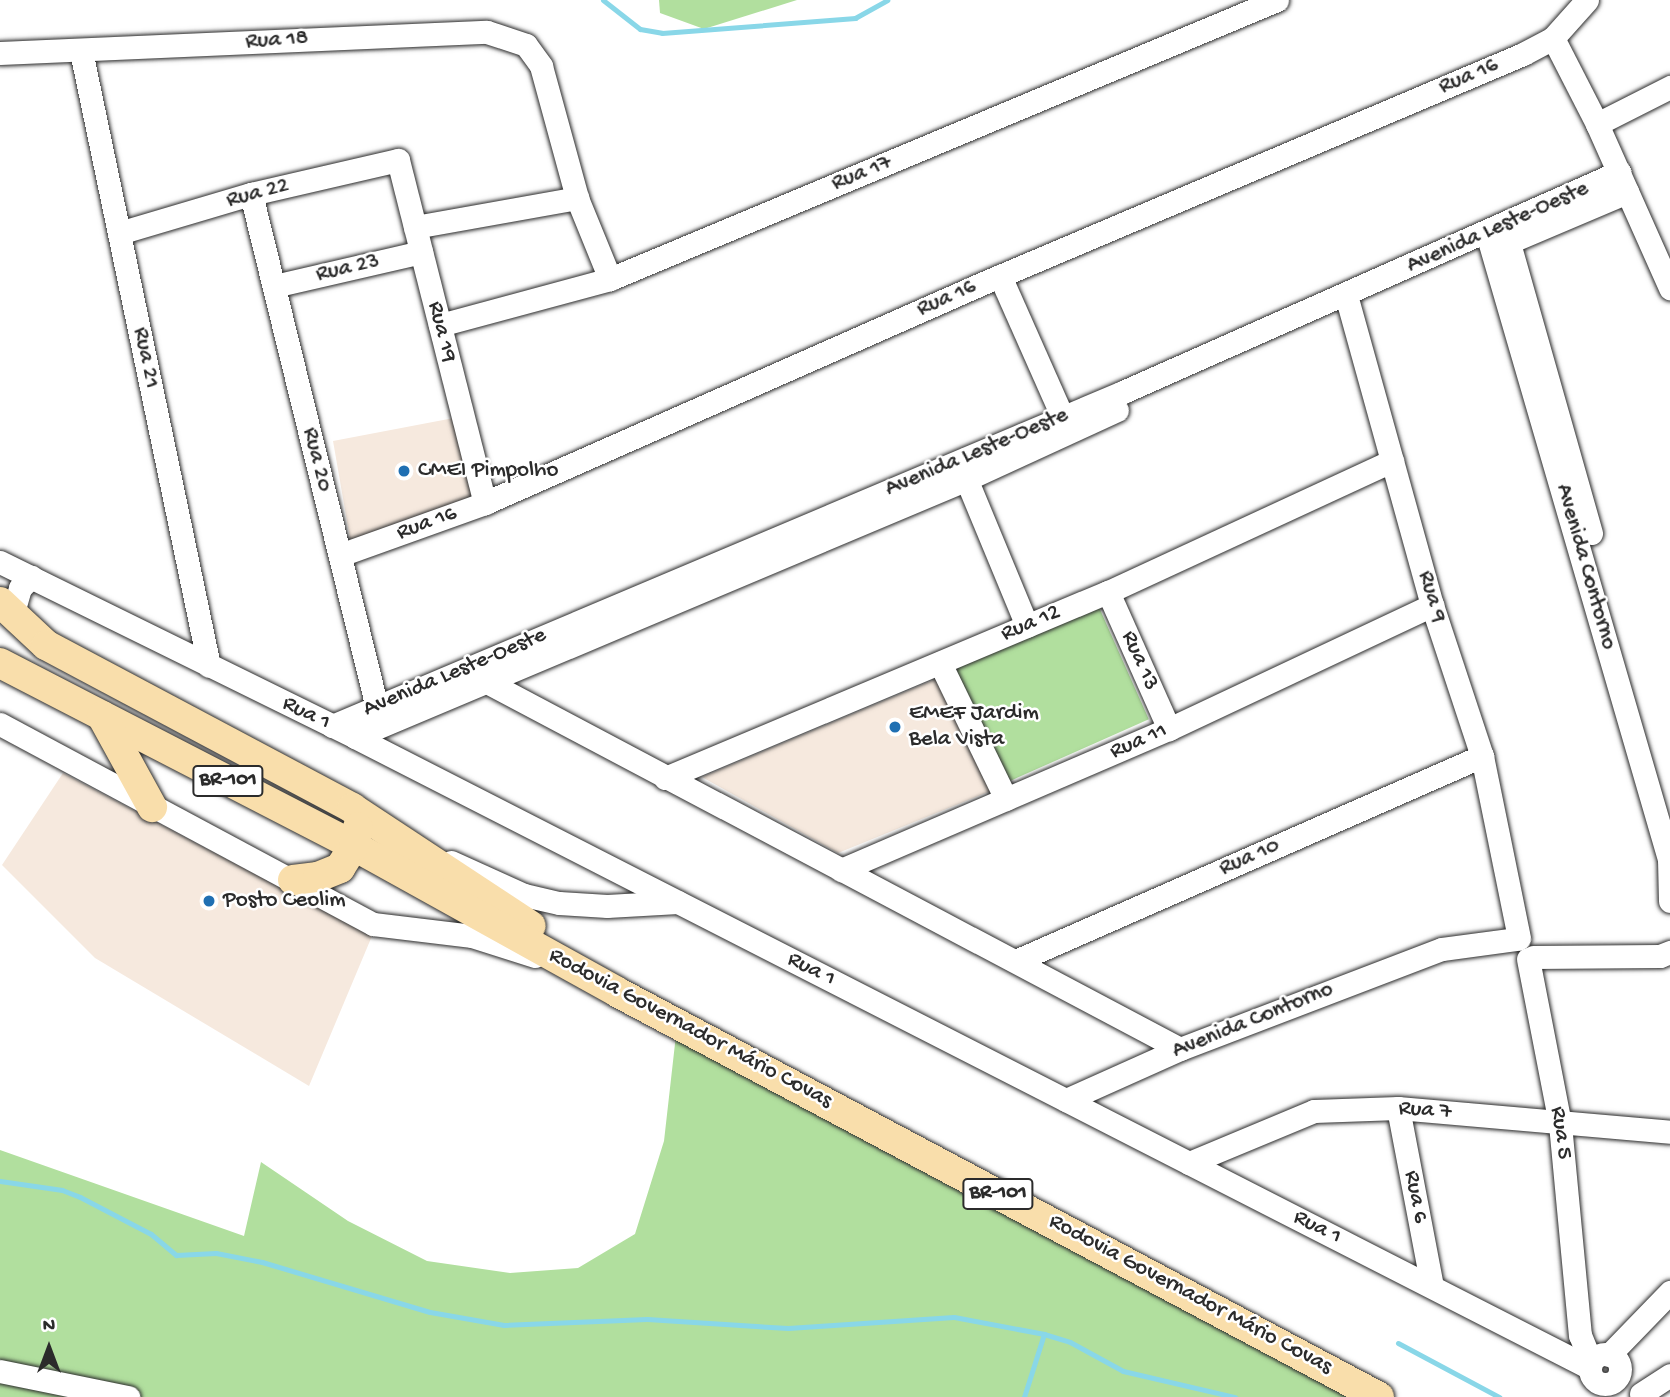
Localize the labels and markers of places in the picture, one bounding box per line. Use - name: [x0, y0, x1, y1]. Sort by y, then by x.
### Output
- place label: CMEI Pimpolho: [418, 457, 558, 485]
- marker: CMEI Pimpolho: [396, 463, 412, 479]
- place label: EMEF Jardim Bela Vista: [909, 700, 1039, 754]
- marker: EMEF Jardim Bela Vista: [887, 719, 903, 735]
- place label: Posto Ceolim: [223, 887, 346, 915]
- marker: Posto Ceolim: [201, 893, 217, 909]

